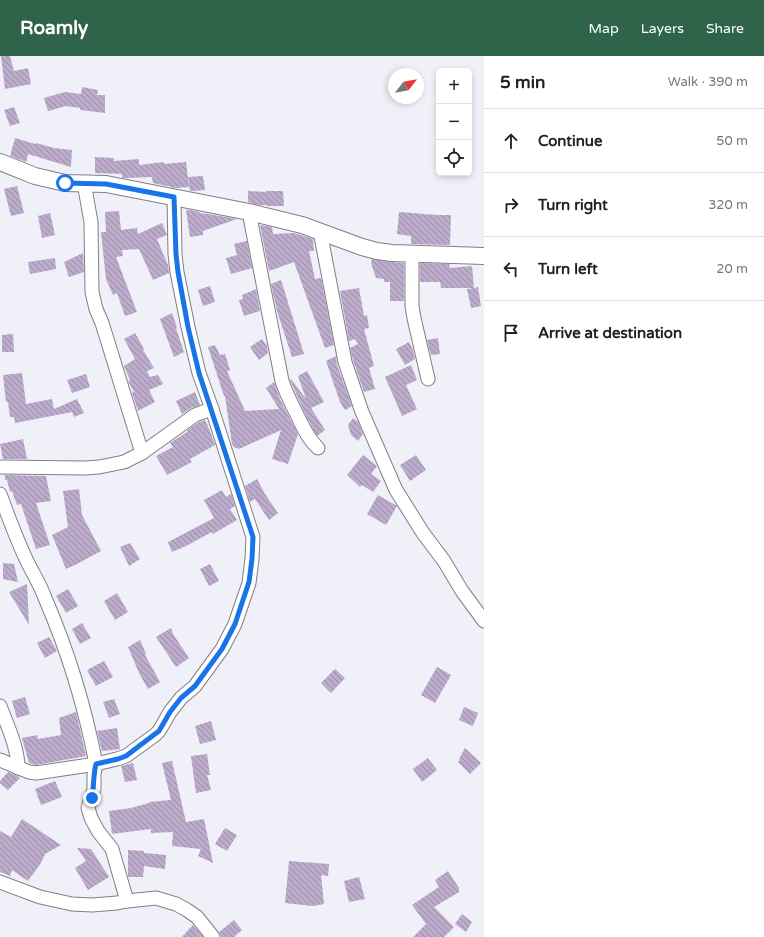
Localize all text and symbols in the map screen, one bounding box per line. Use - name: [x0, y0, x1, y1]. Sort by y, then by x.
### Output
- text: Roamly: [20, 17, 88, 39]
- text: Map: [589, 20, 619, 37]
- text: Layers: [641, 20, 684, 37]
- text: Share: [706, 20, 744, 37]
- north arrow: [388, 68, 424, 104]
- map controls: [436, 68, 472, 176]
- button: +: [436, 68, 472, 104]
- text: 5 min: [500, 72, 545, 93]
- text: Walk · 390 m: [668, 74, 748, 90]
- button: −: [436, 104, 472, 140]
- icon: ahead: [500, 130, 522, 152]
- text: Continue: [538, 132, 602, 150]
- text: 50 m: [716, 133, 748, 149]
- button: locate: [436, 140, 472, 176]
- route start: [56, 174, 74, 192]
- icon: right: [500, 194, 522, 216]
- text: Turn right: [538, 196, 608, 214]
- text: 320 m: [708, 197, 748, 213]
- icon: left: [500, 258, 522, 280]
- text: Turn left: [538, 260, 598, 278]
- text: 20 m: [716, 261, 748, 277]
- icon: arrive: [500, 322, 522, 344]
- text: Arrive at destination: [538, 324, 682, 342]
- route end: [83, 789, 101, 807]

